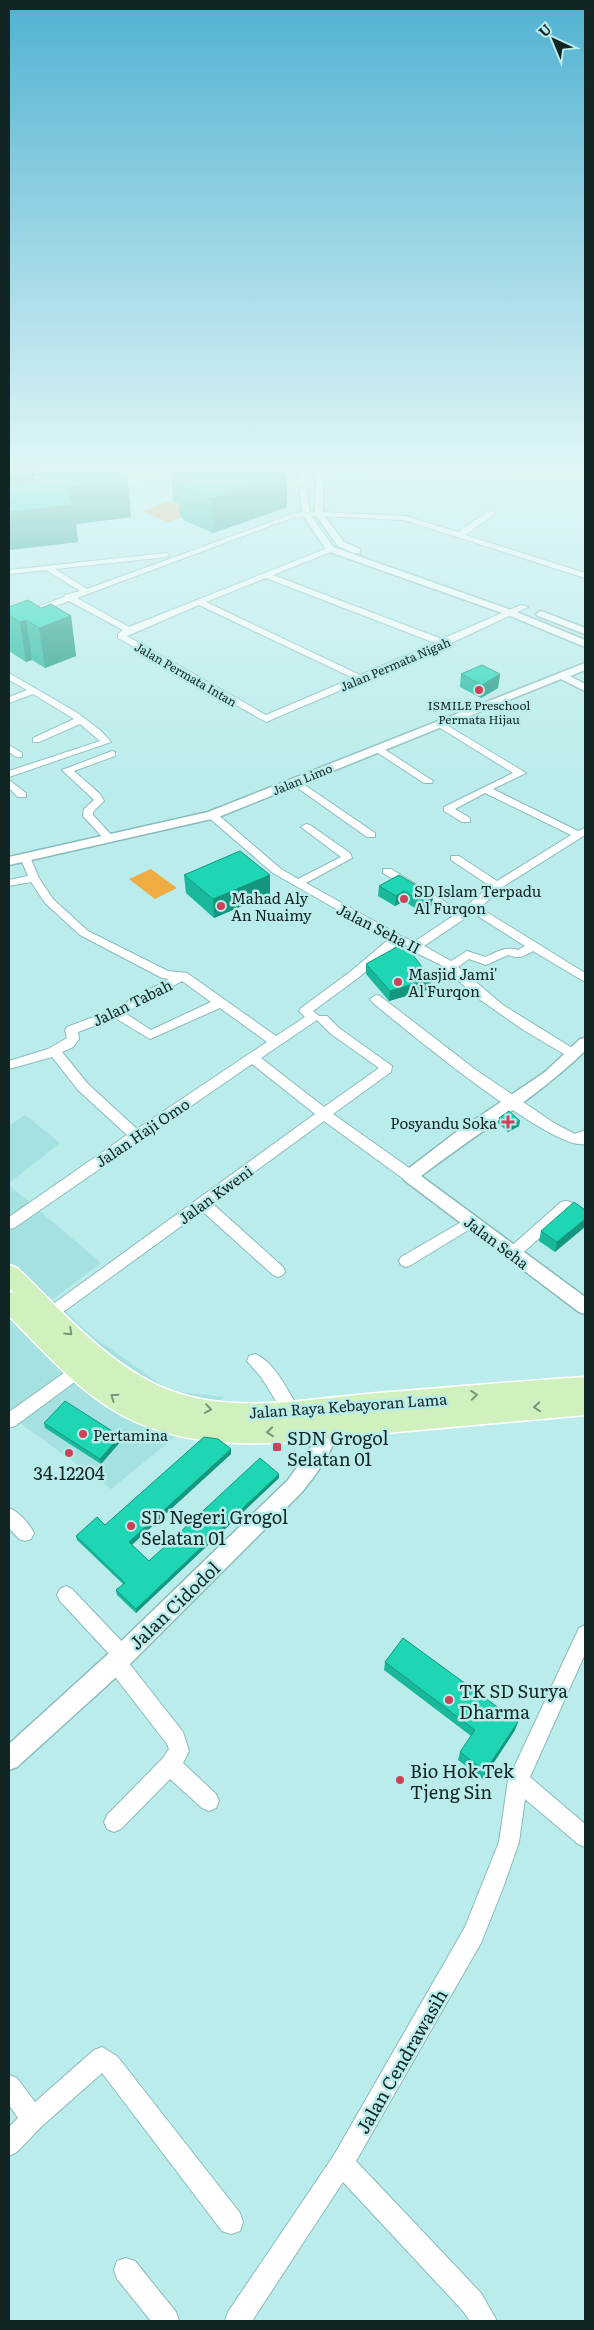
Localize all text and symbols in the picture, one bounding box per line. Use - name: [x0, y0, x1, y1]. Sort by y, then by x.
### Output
- north arrow: [529, 15, 579, 65]
- text: U: [533, 19, 555, 41]
- street label: Jalan Permata Nigah: [337, 633, 453, 695]
- street label: Jalan Permata Intan: [132, 637, 240, 711]
- marker: ISMILE Preschool Permata Hijau: [473, 684, 485, 696]
- place label: ISMILE Preschool Permata Hijau: [428, 696, 530, 728]
- street label: Jalan Limo: [269, 759, 335, 799]
- place label: SD Islam Terpadu Al Furqon: [414, 879, 542, 919]
- place label: Mahad Aly An Nuaimy: [231, 886, 312, 926]
- marker: SD Islam Terpadu Al Furqon: [398, 893, 410, 905]
- street label: Jalan Seha II: [333, 897, 425, 959]
- marker: Mahad Aly An Nuaimy: [215, 900, 227, 912]
- place label: Masjid Jami' Al Furqon: [408, 962, 498, 1002]
- street label: Jalan Tabah: [88, 973, 176, 1031]
- marker: Masjid Jami' Al Furqon: [392, 976, 404, 988]
- street label: Jalan Haji Omo: [90, 1092, 194, 1172]
- place label: Posyandu Soka: [390, 1111, 498, 1134]
- marker: Posyandu Soka: [501, 1115, 515, 1129]
- street label: Jalan Kweni: [173, 1159, 257, 1229]
- street label: Jalan Seha: [460, 1210, 535, 1275]
- one-way arrow: [64, 1326, 73, 1335]
- street label: Jalan Raya Kebayoran Lama: [248, 1387, 449, 1423]
- one-way arrow: [470, 1390, 478, 1401]
- one-way arrow: [111, 1394, 120, 1403]
- one-way arrow: [532, 1401, 540, 1412]
- one-way arrow: [204, 1403, 212, 1414]
- place label: Pertamina: [93, 1423, 169, 1446]
- place label: SDN Grogol Selatan 01: [287, 1424, 389, 1472]
- one-way arrow: [266, 1426, 274, 1437]
- marker: Pertamina: [77, 1428, 89, 1440]
- marker: SDN Grogol Selatan 01: [271, 1441, 283, 1453]
- marker: 34.12204: [63, 1447, 75, 1459]
- place label: 34.12204: [33, 1459, 105, 1486]
- place label: SD Negeri Grogol Selatan 01: [141, 1503, 288, 1551]
- marker: SD Negeri Grogol Selatan 01: [125, 1520, 137, 1532]
- street label: Jalan Cidodol: [122, 1555, 226, 1655]
- place label: TK SD Surya Dharma: [459, 1677, 568, 1725]
- marker: TK SD Surya Dharma: [443, 1694, 455, 1706]
- place label: Bio Hok Tek Tjeng Sin: [410, 1757, 515, 1805]
- marker: Bio Hok Tek Tjeng Sin: [394, 1774, 406, 1786]
- street label: Jalan Cendrawasih: [349, 1984, 453, 2138]

